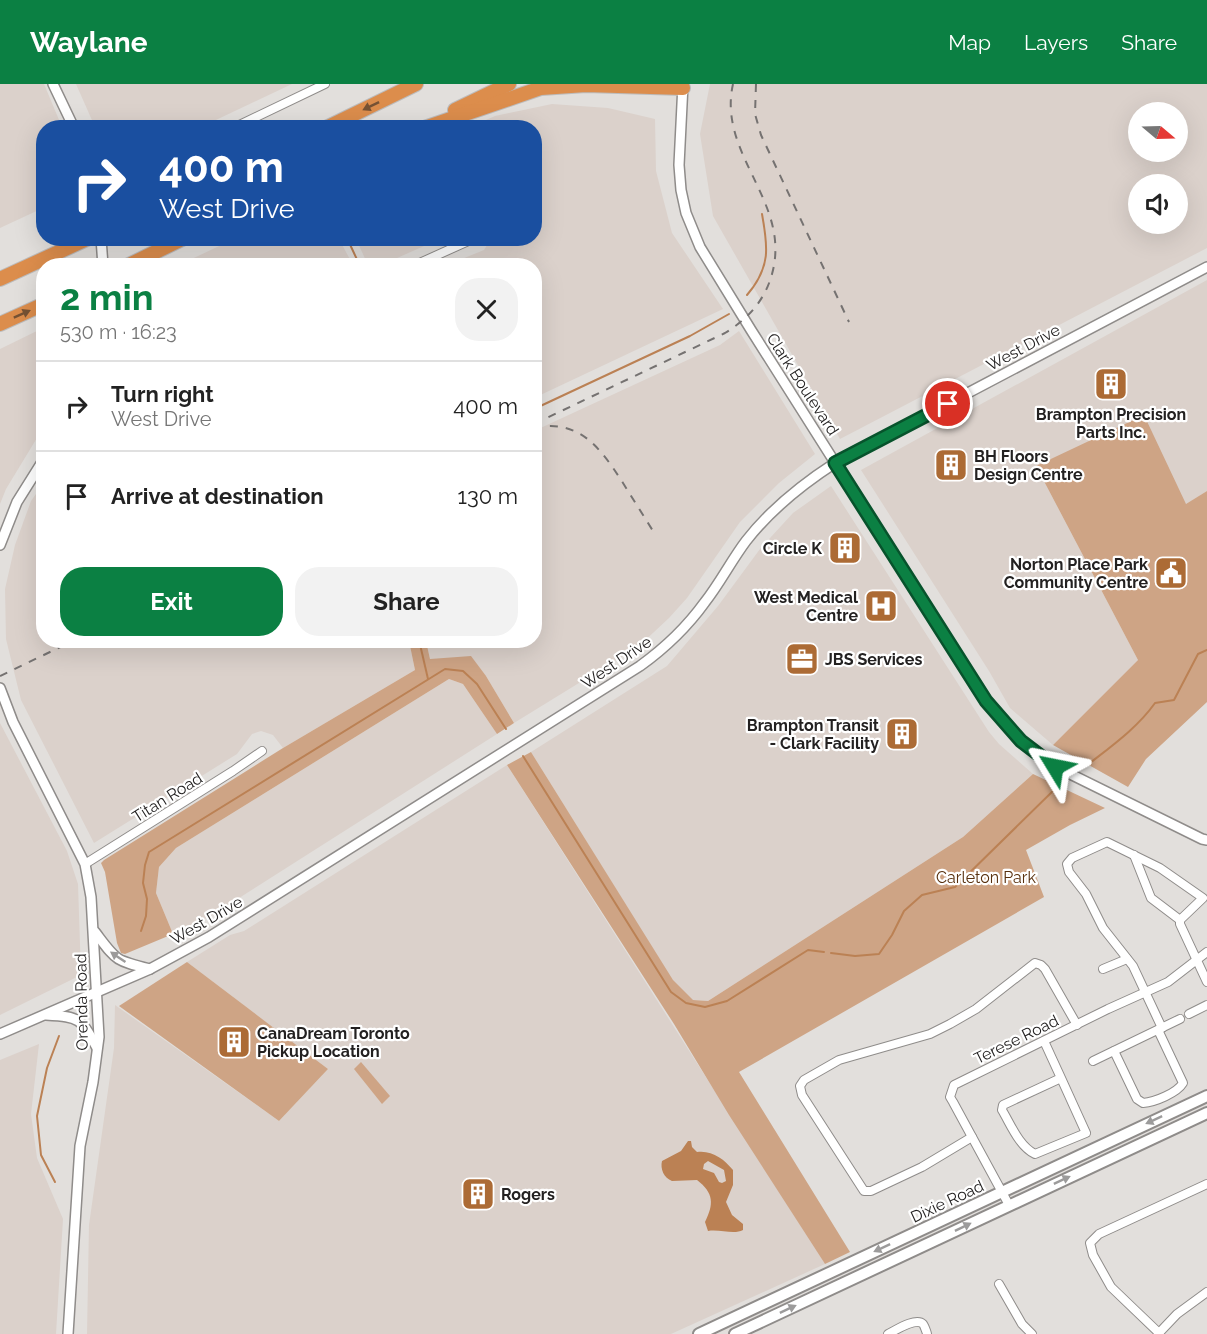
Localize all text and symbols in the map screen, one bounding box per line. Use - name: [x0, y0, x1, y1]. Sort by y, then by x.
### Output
- text: Waylane: [30, 26, 147, 59]
- text: Map: [948, 30, 991, 55]
- text: Layers: [1024, 30, 1088, 55]
- text: Share: [1121, 30, 1177, 55]
- one-way arrow: [362, 101, 379, 110]
- north arrow: [1128, 102, 1188, 162]
- map controls: [1128, 102, 1188, 234]
- text: 400 m: [159, 143, 284, 192]
- icon: right: [60, 144, 138, 222]
- button: sound: [1128, 174, 1188, 234]
- text: West Drive: [159, 193, 295, 224]
- text: 2 min: [60, 276, 153, 318]
- button: close: [455, 278, 518, 341]
- one-way arrow: [13, 310, 30, 319]
- text: 530 m · 16:23: [60, 320, 177, 344]
- street label: West Drive: [983, 320, 1063, 375]
- street label: Clark Boulevard: [763, 330, 843, 439]
- building icon: Brampton Precision Parts Inc.: [1093, 366, 1129, 402]
- pin: [922, 378, 973, 429]
- text: Turn right: [111, 381, 214, 407]
- icon: arrive: [931, 387, 964, 420]
- icon: right: [60, 390, 93, 423]
- text: 400 m: [453, 393, 518, 419]
- place label: Brampton Precision Parts Inc.: [1036, 405, 1186, 442]
- text: West Drive: [111, 407, 212, 431]
- building icon: BH Floors Design Centre: [933, 447, 969, 483]
- place label: BH Floors Design Centre: [974, 447, 1083, 484]
- icon: arrive: [60, 480, 93, 513]
- text: Arrive at destination: [111, 483, 324, 509]
- text: 130 m: [458, 483, 518, 509]
- building icon: Circle K: [827, 530, 863, 566]
- place label: Circle K: [763, 539, 822, 558]
- place label: Norton Place Park Community Centre: [1004, 555, 1148, 592]
- public building icon: Norton Place Park Community Centre: [1153, 555, 1189, 591]
- button: Exit: [60, 567, 283, 636]
- button: Share: [295, 567, 518, 636]
- place label: West Medical Centre: [754, 588, 859, 625]
- hospital icon: West Medical Centre: [863, 588, 899, 624]
- street label: West Drive: [578, 632, 655, 693]
- office icon: JBS Services: [784, 641, 820, 677]
- place label: JBS Services: [825, 650, 922, 669]
- place label: Brampton Transit - Clark Facility: [747, 716, 879, 753]
- building icon: Brampton Transit - Clark Facility: [884, 716, 920, 752]
- position arrow: [1023, 735, 1087, 799]
- street label: Titan Road: [129, 768, 206, 826]
- park label: Carleton Park: [936, 868, 1036, 887]
- street label: West Drive: [167, 892, 246, 949]
- one-way arrow: [109, 952, 126, 963]
- street label: Orenda Road: [71, 953, 92, 1051]
- street label: Terese Road: [971, 1011, 1062, 1068]
- building icon: CanaDream Toronto Pickup Location: [216, 1024, 252, 1060]
- place label: CanaDream Toronto Pickup Location: [257, 1024, 410, 1061]
- one-way arrow: [1145, 1116, 1163, 1126]
- building icon: Rogers: [460, 1176, 496, 1212]
- street label: Dixie Road: [908, 1176, 987, 1227]
- one-way arrow: [1053, 1176, 1070, 1185]
- place label: Rogers: [501, 1185, 555, 1204]
- one-way arrow: [954, 1222, 971, 1232]
- one-way arrow: [874, 1243, 891, 1252]
- one-way arrow: [780, 1305, 797, 1314]

